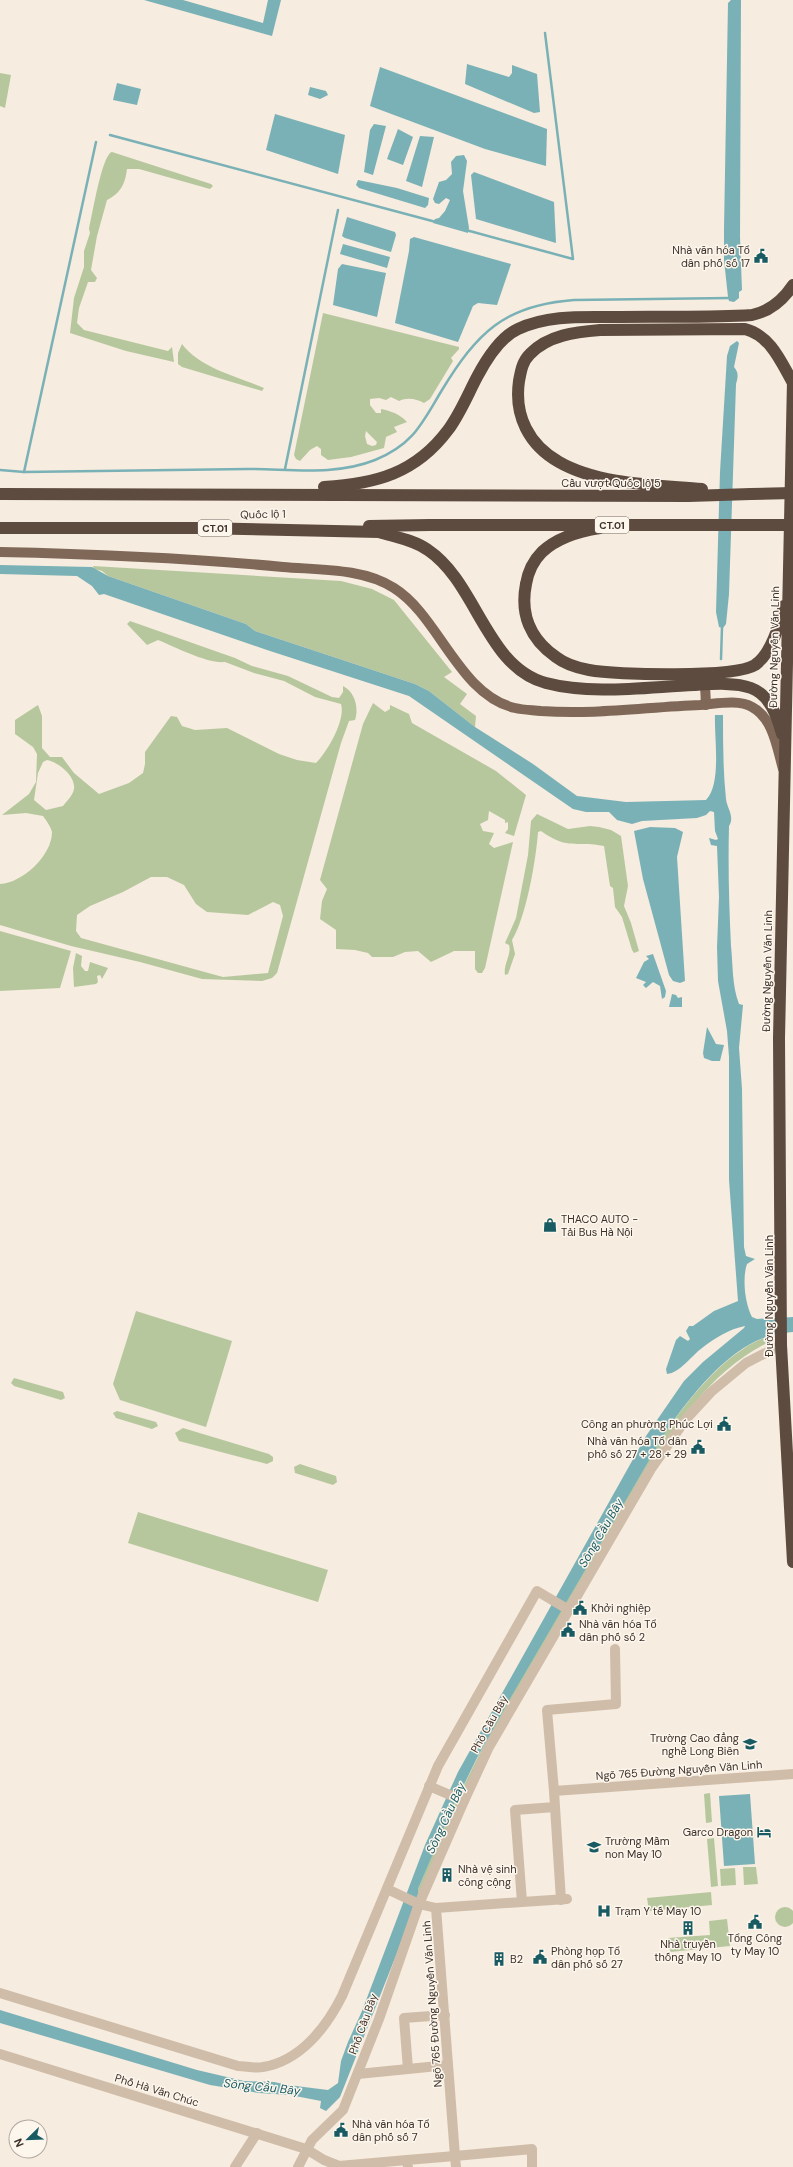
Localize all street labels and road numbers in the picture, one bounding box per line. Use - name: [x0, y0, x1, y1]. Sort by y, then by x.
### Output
- street label: Cầu vượt Quốc lộ 5: [561, 476, 661, 490]
- street label: Quốc lộ 1: [240, 507, 286, 521]
- road number: CT.01: [595, 517, 629, 533]
- road number: CT.01: [198, 520, 232, 536]
- street label: Đường Nguyễn Văn Linh: [766, 586, 782, 708]
- street label: Đường Nguyễn Văn Linh: [759, 910, 775, 1032]
- street label: Đường Nguyễn Văn Linh: [762, 1235, 776, 1357]
- street label: Phố Cầu Bây: [467, 1693, 511, 1755]
- street label: Ngõ 765 Đường Nguyễn Văn Linh: [595, 1757, 763, 1783]
- street label: Ngõ 765 Đường Nguyễn Văn Linh: [419, 1920, 445, 2088]
- street label: Phố Cầu Bây: [346, 1992, 380, 2056]
- street label: Phố Hà Văn Chúc: [113, 2071, 201, 2109]

